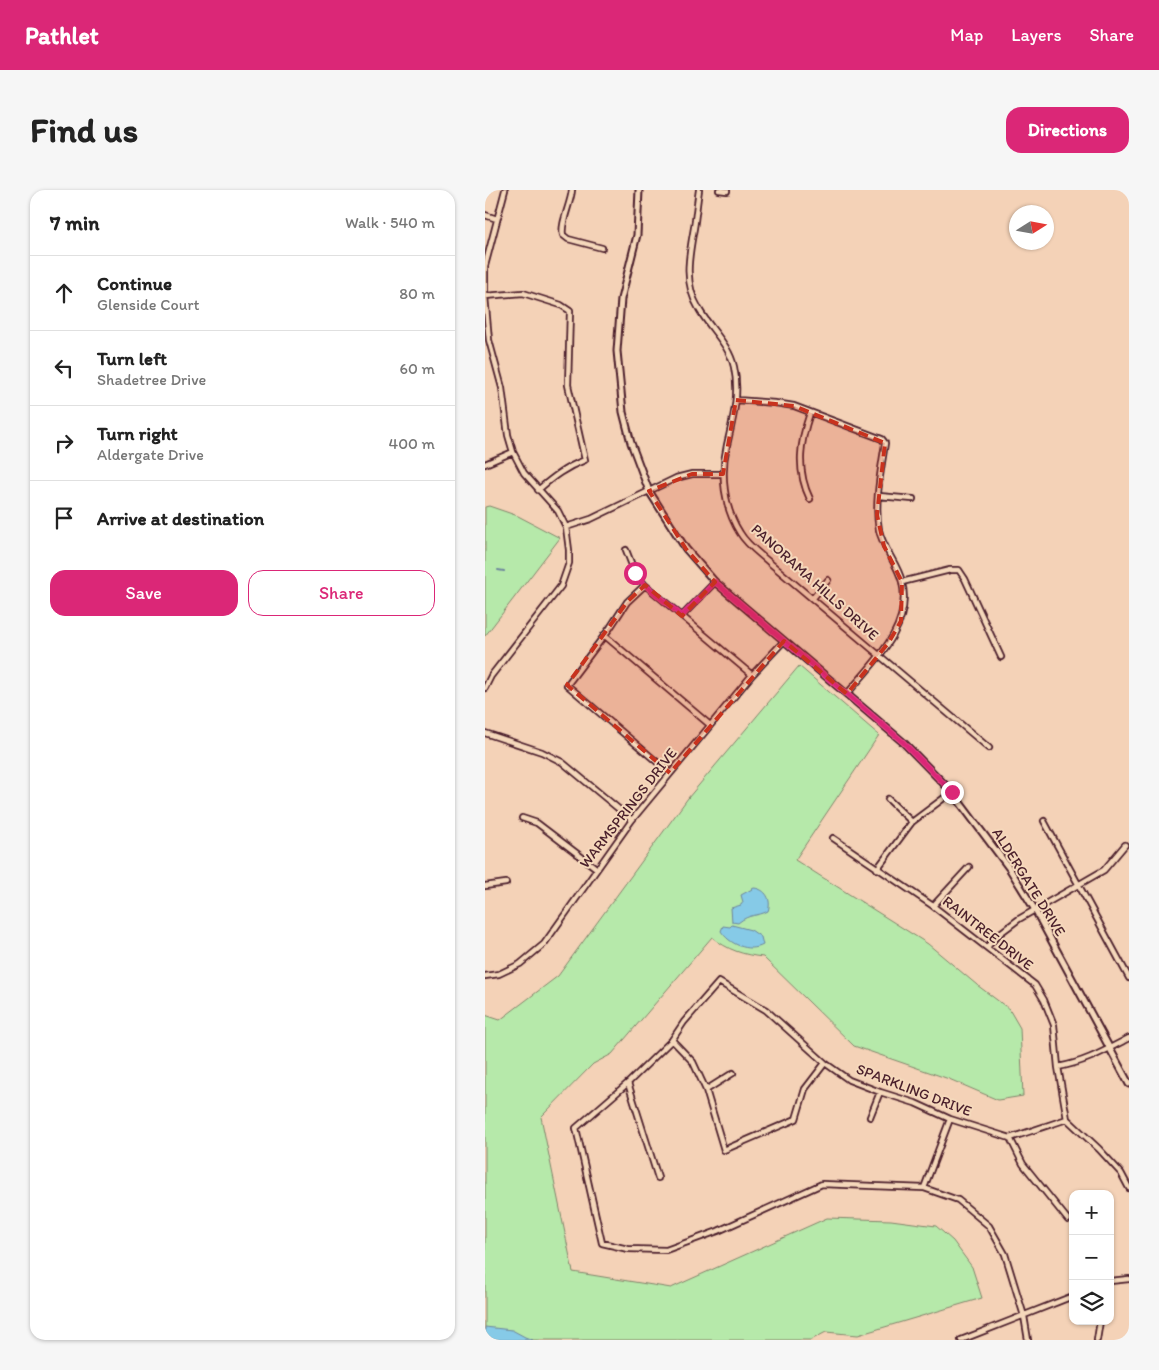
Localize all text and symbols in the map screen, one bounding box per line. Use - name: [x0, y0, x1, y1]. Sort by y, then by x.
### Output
- text: Pathlet: [25, 21, 99, 50]
- text: Map: [950, 24, 983, 46]
- text: Layers: [1011, 24, 1061, 46]
- text: Share: [1089, 24, 1134, 46]
- button: Directions: [1006, 107, 1129, 153]
- text: Find us: [30, 109, 138, 151]
- north arrow: [1009, 205, 1054, 250]
- text: 7 min: [50, 210, 99, 235]
- text: Walk · 540 m: [345, 213, 435, 232]
- text: Continue: [97, 272, 172, 295]
- icon: ahead: [50, 279, 78, 307]
- text: 80 m: [399, 284, 435, 303]
- text: Glenside Court: [97, 295, 199, 314]
- text: Turn left: [97, 347, 167, 370]
- icon: left: [50, 354, 78, 382]
- text: 60 m: [400, 359, 435, 378]
- text: Shadetree Drive: [97, 370, 206, 389]
- text: Turn right: [97, 422, 178, 445]
- icon: right: [50, 429, 78, 457]
- text: 400 m: [389, 434, 435, 453]
- text: Aldergate Drive: [97, 445, 204, 464]
- icon: arrive: [50, 504, 78, 532]
- text: Arrive at destination: [97, 507, 264, 530]
- street label: PANORAMA HILLS DRIVE: [748, 520, 882, 644]
- route start: [624, 562, 647, 585]
- button: Save: [50, 570, 238, 616]
- button: Share: [248, 570, 435, 616]
- street label: WARMSPRINGS DRIVE: [575, 744, 681, 872]
- route end: [941, 781, 964, 804]
- street label: ALDERGATE DRIVE: [988, 824, 1070, 940]
- street label: RAINTREE DRIVE: [939, 892, 1037, 974]
- street label: SPARKLING DRIVE: [854, 1060, 974, 1120]
- map controls: [1069, 1190, 1114, 1325]
- button: +: [1069, 1190, 1114, 1235]
- button: −: [1069, 1235, 1114, 1280]
- button: layers: [1069, 1280, 1114, 1325]

